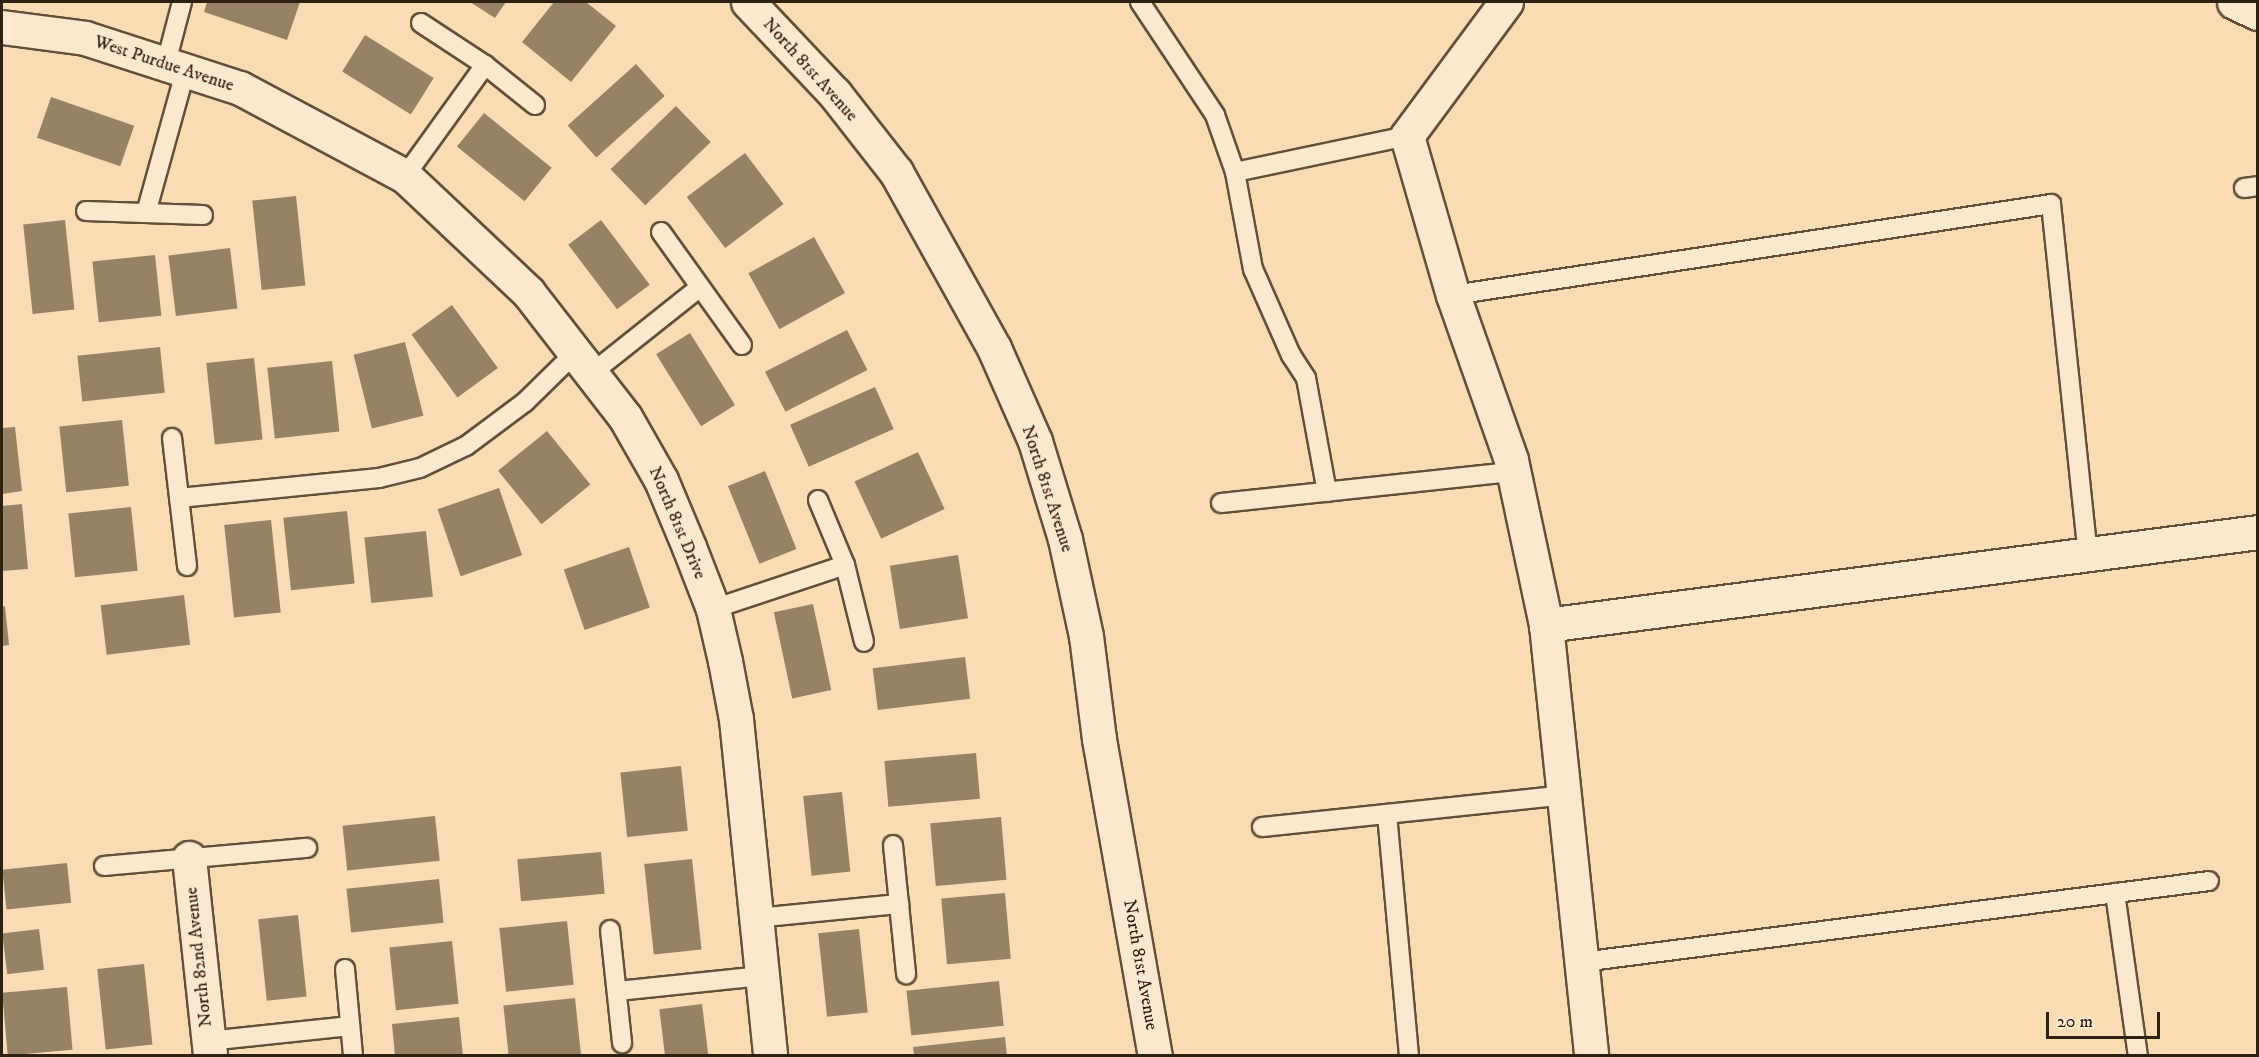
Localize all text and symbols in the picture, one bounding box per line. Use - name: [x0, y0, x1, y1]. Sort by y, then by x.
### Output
- street label: North 81st Avenue: [758, 14, 862, 126]
- street label: West Purdue Avenue: [92, 31, 236, 97]
- street label: North 81st Avenue: [1016, 423, 1078, 555]
- street label: North 81st Drive: [644, 463, 710, 583]
- street label: North 82nd Avenue: [181, 886, 217, 1028]
- street label: North 81st Avenue: [1118, 898, 1162, 1032]
- scale bar: [2049, 1000, 2163, 1038]
- text: 20 m: [2057, 1011, 2093, 1033]

